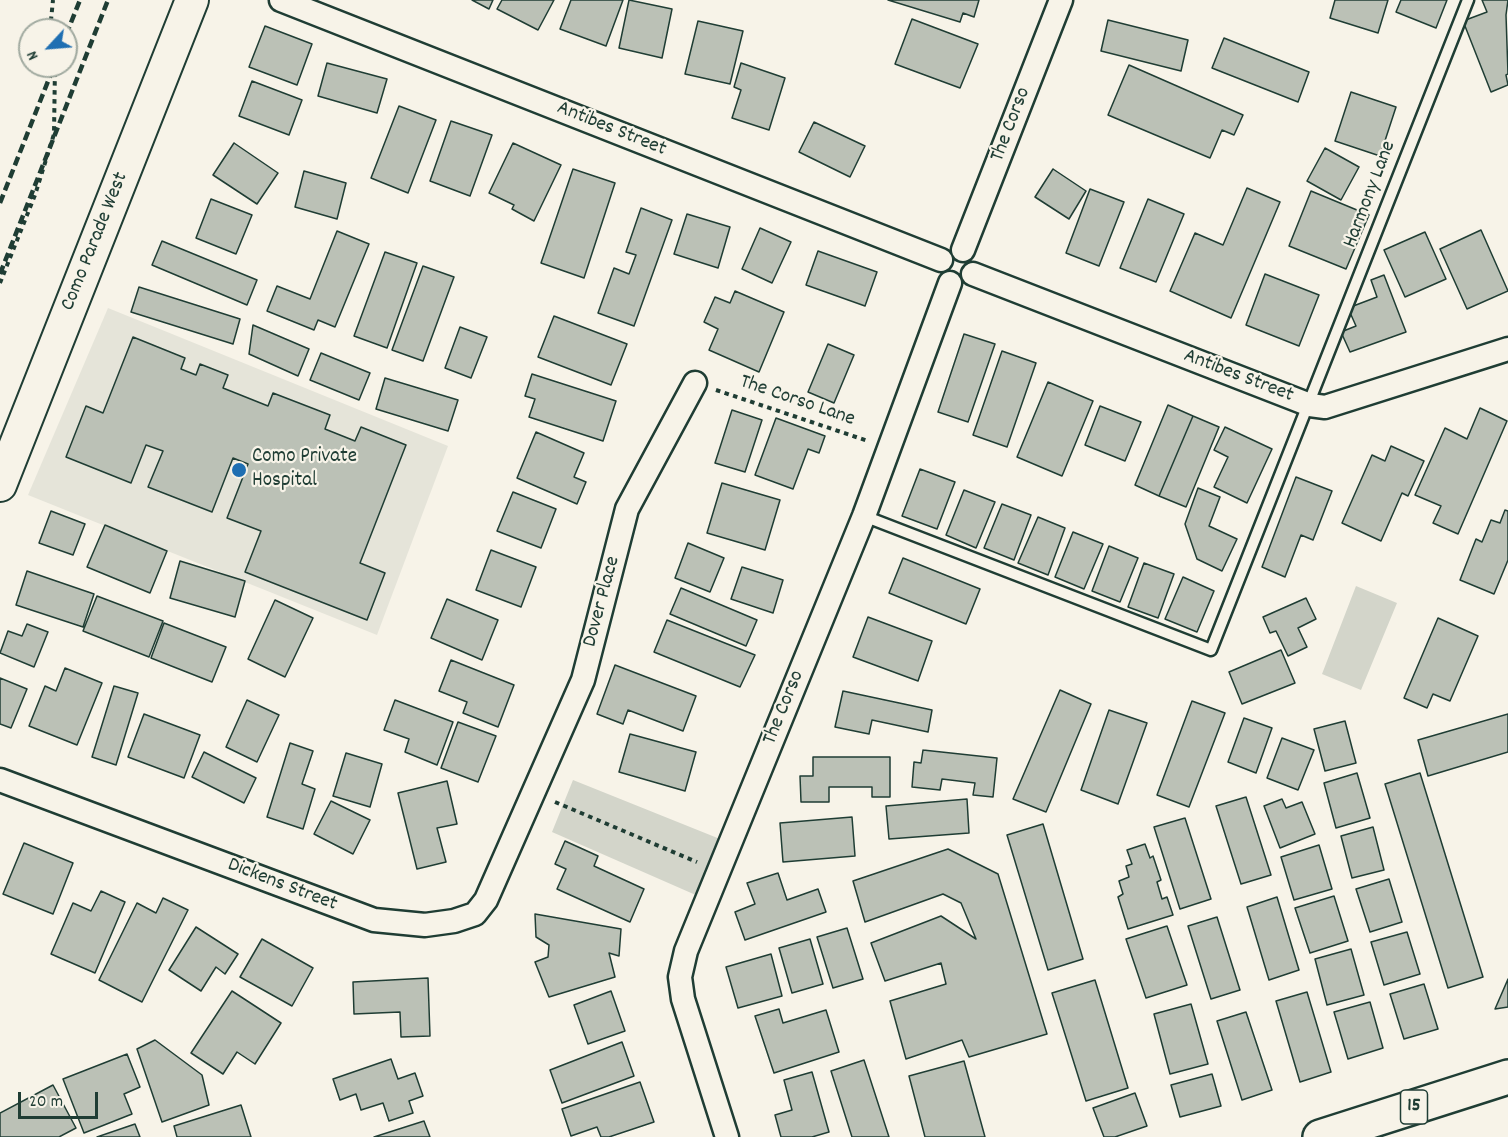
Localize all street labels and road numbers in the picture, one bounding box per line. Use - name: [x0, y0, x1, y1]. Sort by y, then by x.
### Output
- street label: The Corso: [986, 84, 1038, 166]
- street label: Antibes Street: [553, 97, 669, 163]
- street label: Harmony Lane: [1339, 138, 1403, 252]
- street label: Como Parade West: [57, 169, 135, 315]
- street label: Antibes Street: [1179, 344, 1297, 410]
- street label: The Corso Lane: [736, 371, 858, 433]
- street label: Dover Place: [579, 554, 627, 650]
- street label: The Corso: [759, 667, 811, 749]
- street label: Dickens Street: [224, 854, 340, 918]
- road number: 15: [1400, 1090, 1428, 1124]

